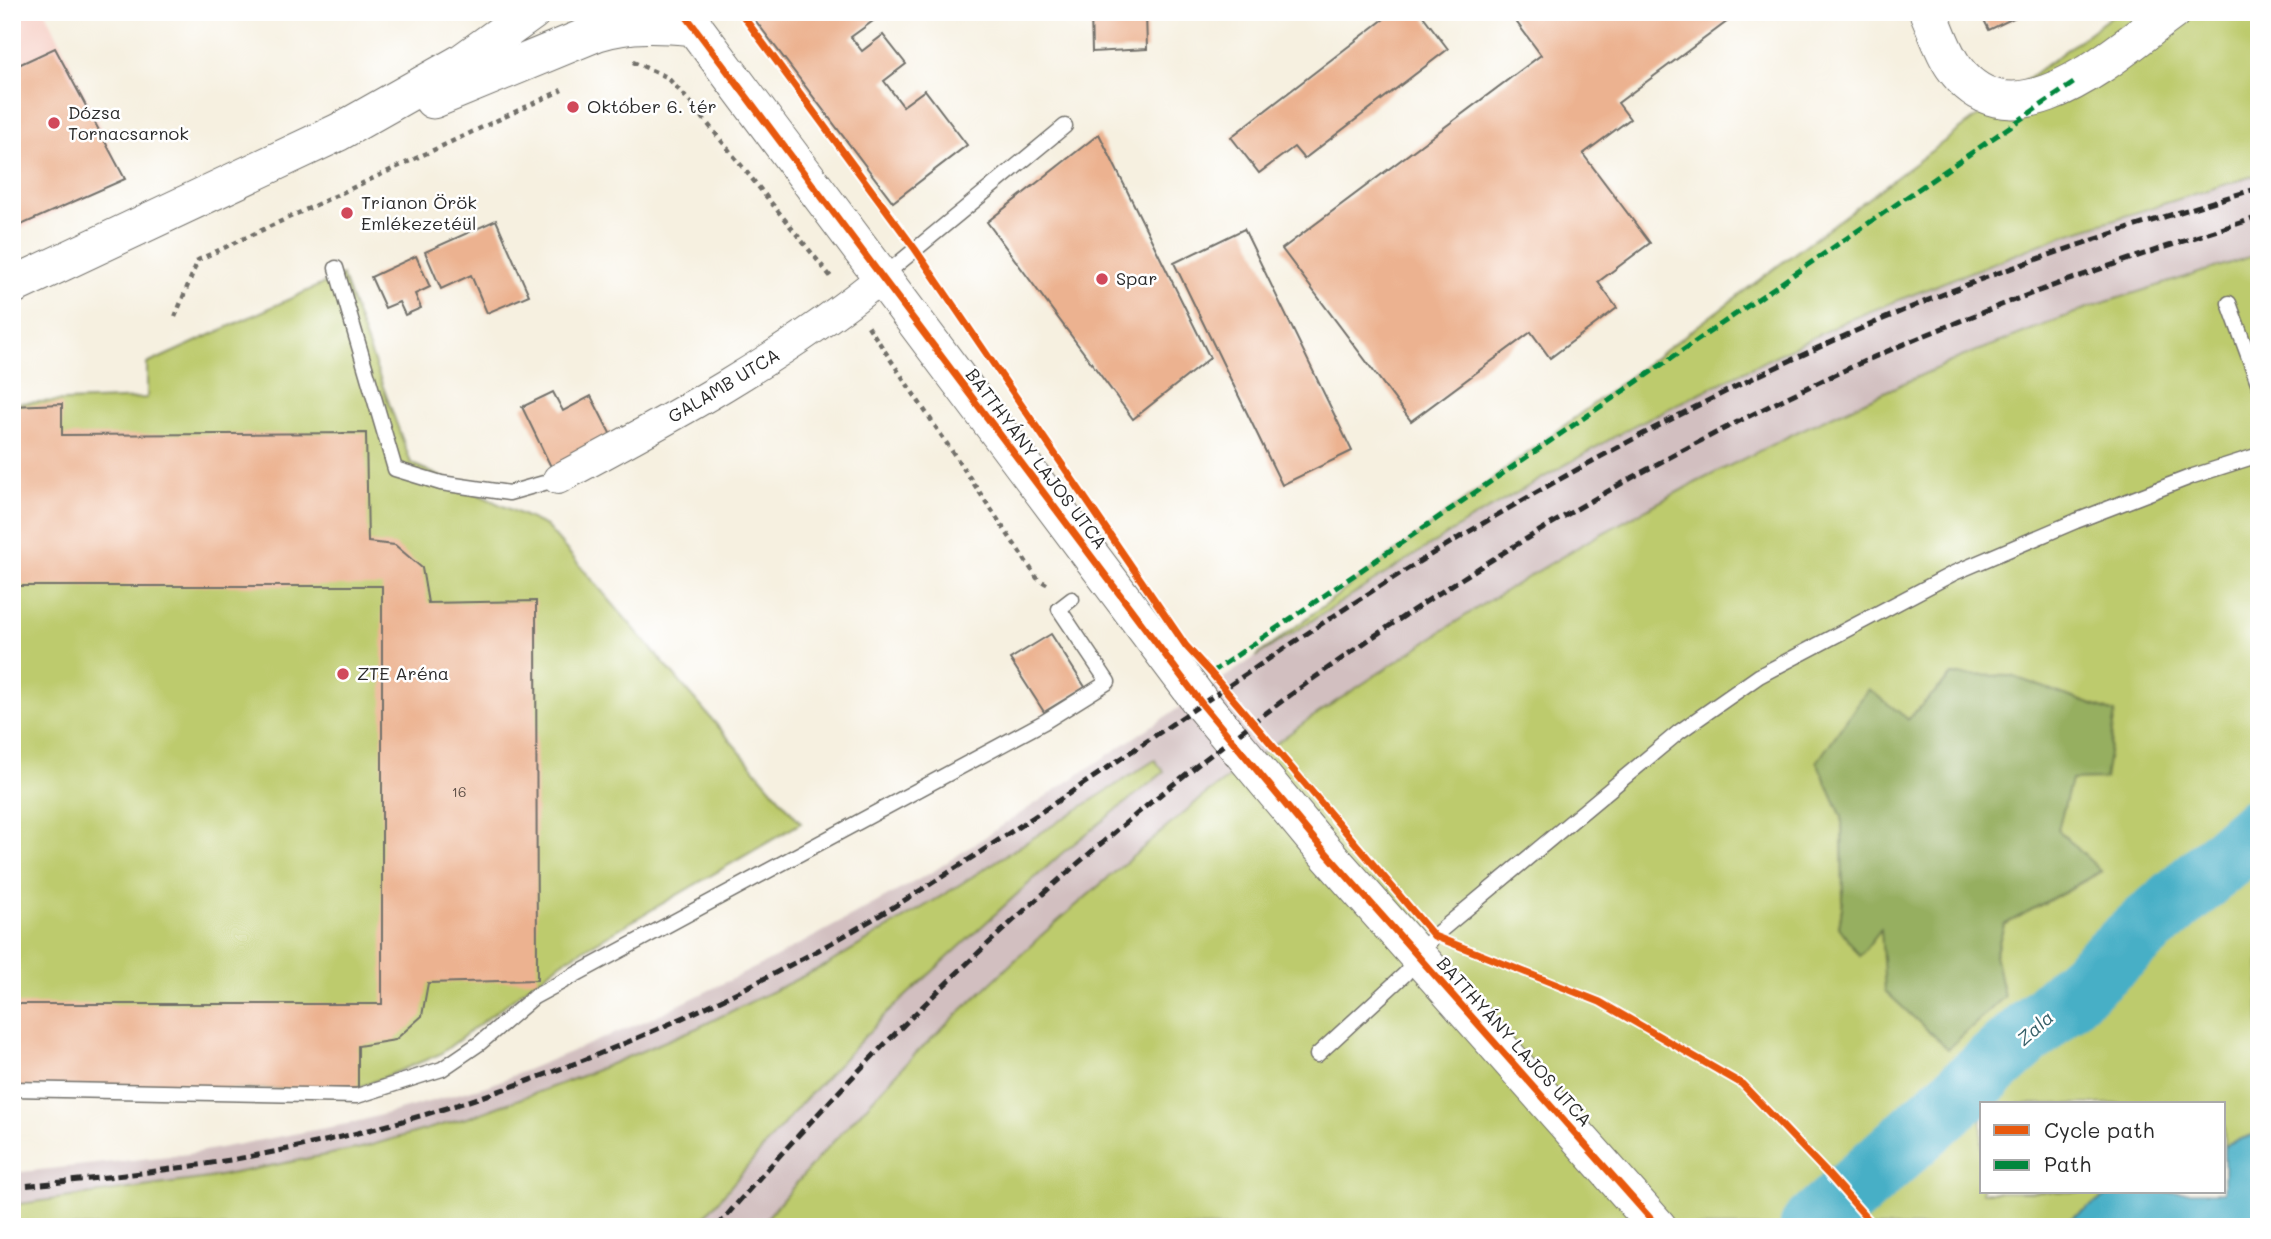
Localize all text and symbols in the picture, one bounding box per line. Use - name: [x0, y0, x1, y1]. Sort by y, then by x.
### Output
- place label: Október 6. tér: [587, 94, 717, 118]
- marker: Október 6. tér: [565, 99, 581, 115]
- place label: Dózsa Tornacsarnok: [68, 100, 189, 145]
- marker: Dózsa Tornacsarnok: [46, 115, 62, 131]
- place label: Trianon Örök Emlékezetéül: [361, 190, 477, 235]
- marker: Trianon Örök Emlékezetéül: [339, 205, 355, 221]
- place label: Spar: [1116, 266, 1158, 290]
- marker: Spar: [1094, 271, 1110, 287]
- street label: GALAMB UTCA: [663, 342, 784, 428]
- street label: BATTHYÁNY LAJOS UTCA: [961, 363, 1113, 554]
- place label: ZTE Aréna: [357, 661, 449, 685]
- marker: ZTE Aréna: [335, 666, 351, 682]
- house number: 16: [452, 782, 466, 801]
- street label: BATTHYÁNY LAJOS UTCA: [1432, 951, 1598, 1131]
- water label: Zala: [2011, 1005, 2058, 1051]
- legend: [1980, 1102, 2226, 1194]
- text: Cycle path: [2044, 1116, 2154, 1143]
- text: Path: [2044, 1150, 2091, 1177]

